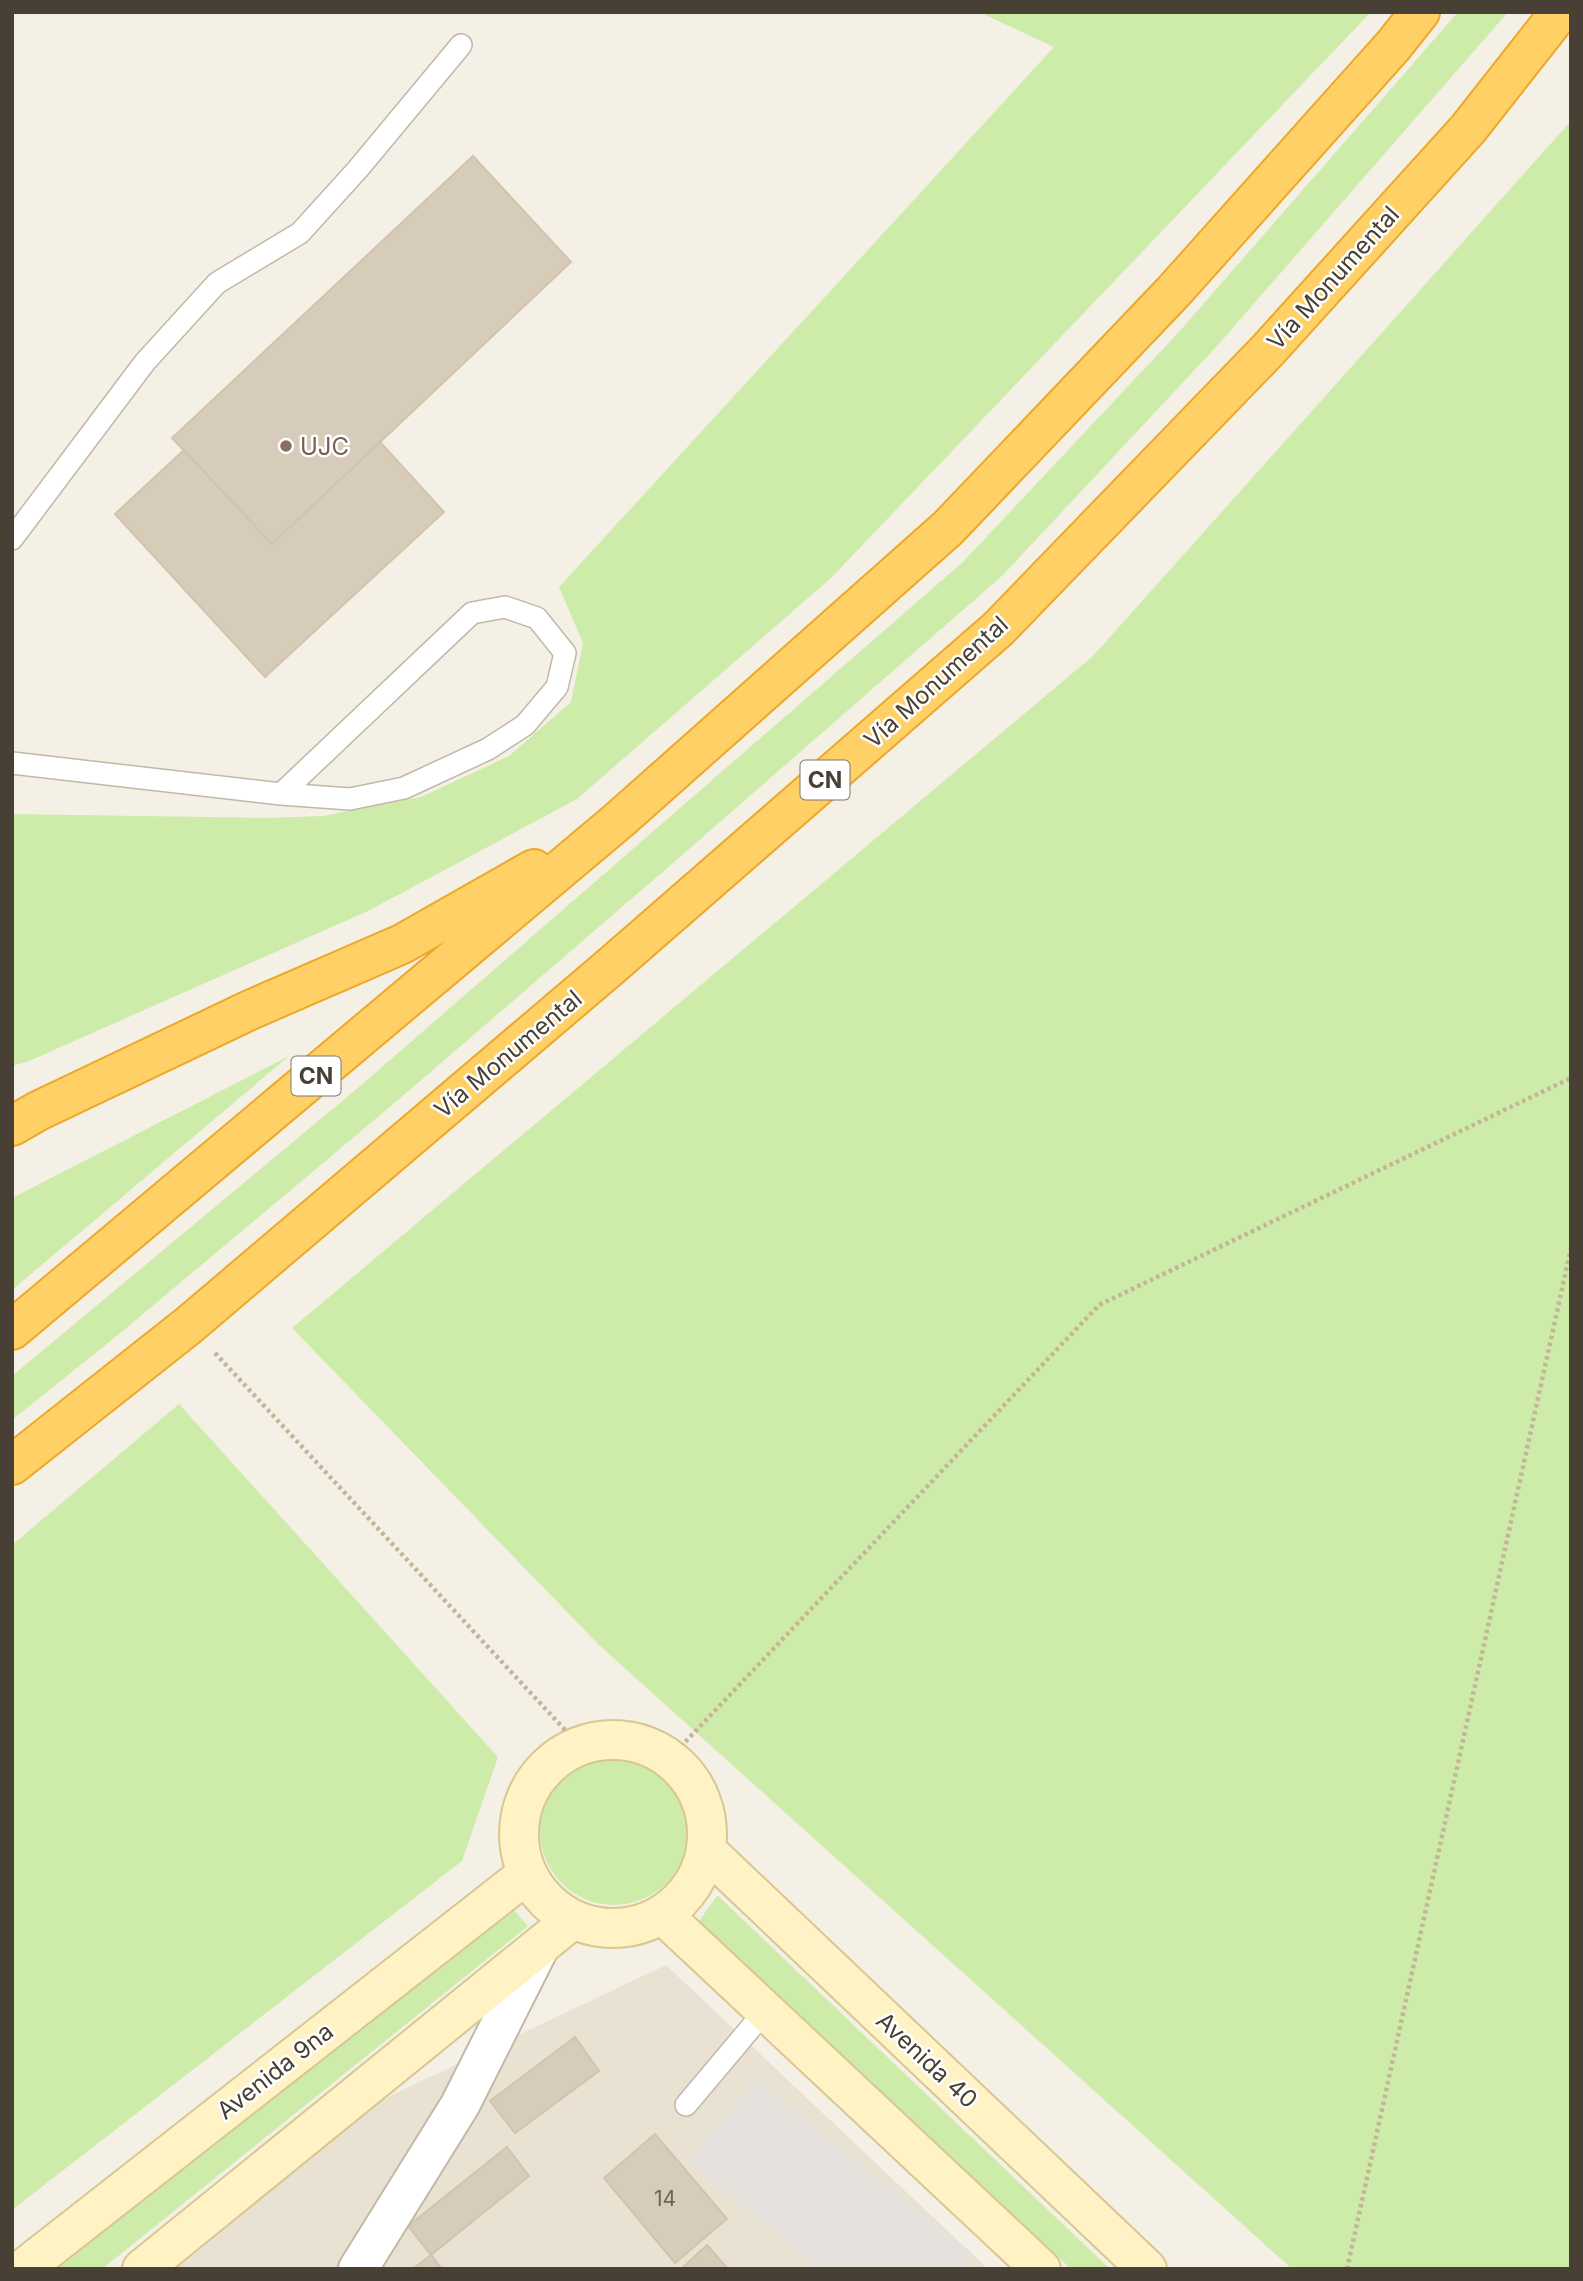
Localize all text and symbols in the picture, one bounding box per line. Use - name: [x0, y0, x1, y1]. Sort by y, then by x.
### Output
- street label: Vía Monumental: [1261, 200, 1405, 356]
- place label: UJC: [300, 432, 349, 461]
- marker: UJC: [278, 438, 294, 454]
- street label: Vía Monumental: [858, 610, 1014, 754]
- road number: CN: [800, 760, 850, 800]
- street label: Vía Monumental: [428, 984, 588, 1124]
- road number: CN: [292, 1056, 340, 1096]
- street label: Avenida 40: [870, 2006, 984, 2114]
- street label: Avenida 9na: [211, 2017, 339, 2125]
- house number: 14: [654, 2186, 676, 2211]

